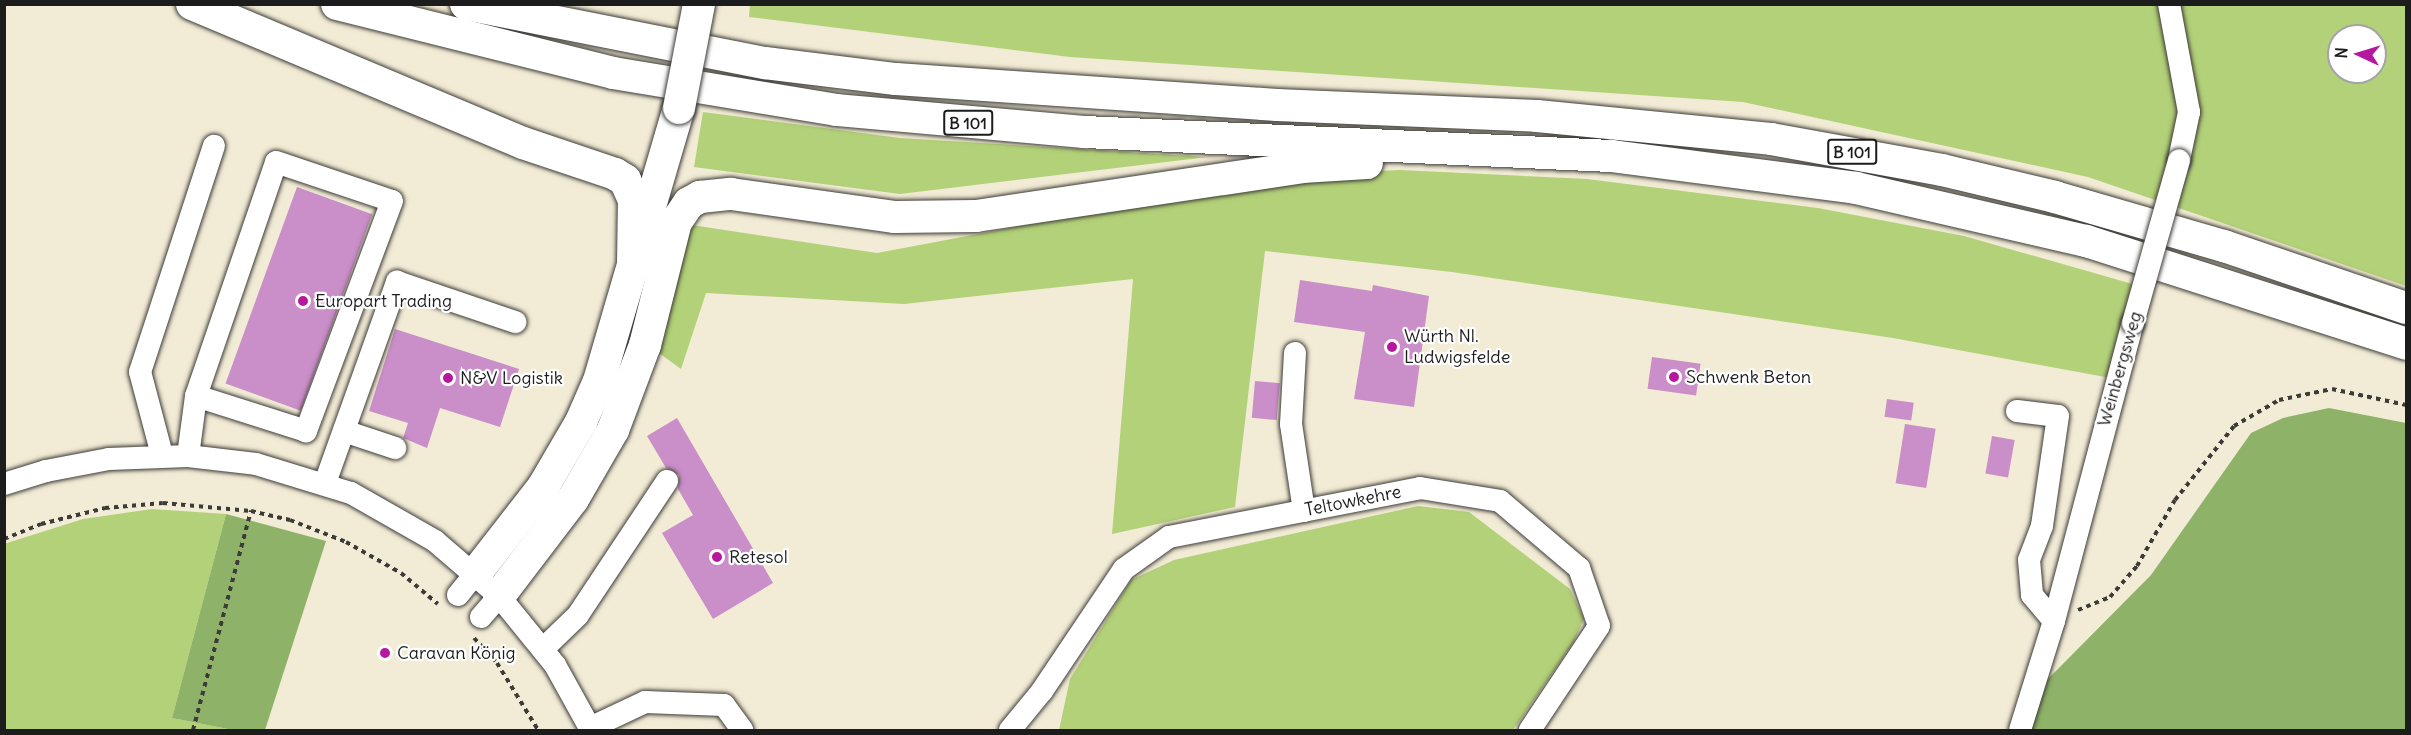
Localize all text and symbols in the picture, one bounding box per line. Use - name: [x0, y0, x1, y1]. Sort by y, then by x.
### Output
- north arrow: [2327, 24, 2387, 84]
- text: N: [2331, 47, 2351, 59]
- road number: B 101: [942, 110, 994, 136]
- road number: B 101: [1826, 139, 1878, 165]
- place label: Europart Trading: [315, 290, 452, 312]
- marker: Europart Trading: [296, 294, 310, 308]
- street label: Weinbergsweg: [2093, 309, 2147, 429]
- place label: Würth Nl. Ludwigsfelde: [1404, 326, 1510, 368]
- marker: Würth Nl. Ludwigsfelde: [1385, 340, 1399, 354]
- place label: Schwenk Beton: [1686, 366, 1811, 388]
- place label: N&V Logistik: [460, 367, 563, 389]
- marker: Schwenk Beton: [1667, 370, 1681, 384]
- marker: N&V Logistik: [441, 371, 455, 385]
- street label: Teltowkehre: [1303, 481, 1403, 521]
- place label: Retesol: [729, 546, 788, 568]
- marker: Retesol: [710, 550, 724, 564]
- place label: Caravan König: [397, 642, 516, 664]
- marker: Caravan König: [378, 646, 392, 660]

